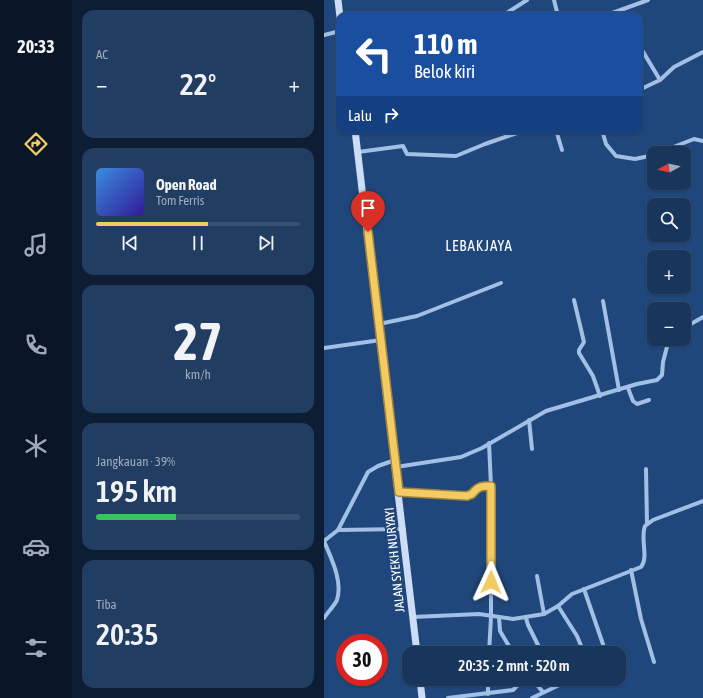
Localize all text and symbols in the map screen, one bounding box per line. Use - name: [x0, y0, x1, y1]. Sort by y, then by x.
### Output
- icon: left: [348, 28, 400, 80]
- text: 110 m: [414, 28, 477, 60]
- text: 20:33: [17, 36, 55, 57]
- text: AC: [96, 47, 108, 62]
- text: Belok kiri: [414, 61, 475, 82]
- text: 22°: [180, 67, 216, 101]
- text: −: [96, 71, 107, 97]
- text: +: [289, 71, 300, 97]
- icon: right: [380, 104, 402, 126]
- text: Lalu: [348, 107, 372, 124]
- icon: directions: [22, 130, 50, 158]
- north arrow: [647, 146, 691, 190]
- map controls: [647, 146, 691, 346]
- text: Open Road: [156, 176, 217, 193]
- pin: [351, 191, 385, 232]
- text: Tom Ferris: [156, 193, 204, 208]
- icon: arrive: [357, 197, 379, 219]
- button: search: [647, 198, 691, 242]
- icon: music: [22, 231, 50, 259]
- icon: previous: [119, 232, 141, 254]
- icon: pause: [187, 232, 209, 254]
- icon: next: [255, 232, 277, 254]
- district label: LEBAKJAYA: [445, 237, 513, 254]
- button: +: [647, 250, 691, 294]
- button: −: [647, 302, 691, 346]
- text: 27: [174, 311, 222, 371]
- icon: phone: [22, 331, 50, 359]
- text: km/h: [185, 367, 211, 382]
- icon: climate: [22, 432, 50, 460]
- text: Jangkauan · 39%: [96, 454, 175, 469]
- text: 195 km: [96, 474, 177, 508]
- street label: JALAN SYEKH NURYAYI: [382, 507, 407, 613]
- icon: car: [22, 533, 50, 561]
- position arrow: [470, 561, 512, 603]
- text: Tiba: [96, 597, 117, 612]
- text: 20:35: [96, 617, 158, 651]
- icon: filters: [22, 634, 50, 662]
- speed limit sign: 30: [336, 634, 388, 686]
- text: 20:35 · 2 mnt · 520 m: [458, 657, 570, 674]

